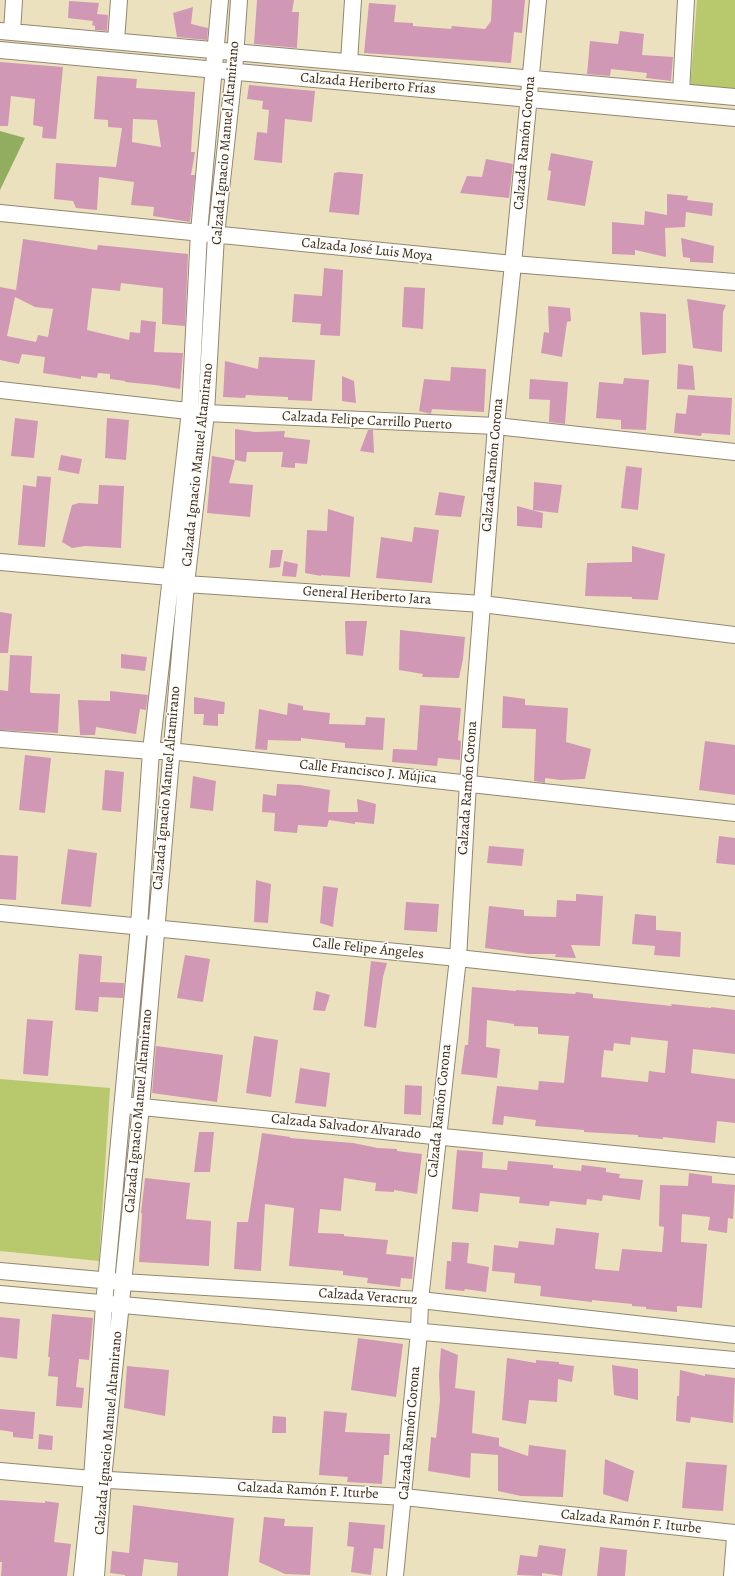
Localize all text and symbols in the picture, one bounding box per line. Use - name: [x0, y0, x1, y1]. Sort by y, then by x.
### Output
- street label: Calzada Ignacio Manuel Altamirano: [209, 40, 243, 246]
- street label: Calzada Heriberto Frías: [300, 70, 436, 98]
- street label: Calzada Ramón Corona: [511, 75, 539, 211]
- street label: Calzada José Luis Moya: [300, 235, 434, 265]
- street label: Calzada Ignacio Manuel Altamirano: [179, 362, 217, 568]
- street label: Calzada Ramón Corona: [479, 397, 507, 533]
- street label: Calzada Felipe Carrillo Puerto: [282, 408, 452, 434]
- street label: General Heriberto Jara: [302, 583, 432, 609]
- street label: Calzada Ignacio Manuel Altamirano: [150, 685, 184, 891]
- street label: Calzada Ramón Corona: [455, 720, 481, 856]
- street label: Calle Francisco J. Mújica: [298, 756, 438, 788]
- street label: Calle Felipe Ángeles: [311, 935, 425, 963]
- street label: Calzada Ignacio Manuel Altamirano: [122, 1008, 156, 1214]
- street label: Calzada Ramón Corona: [425, 1043, 455, 1179]
- street label: Calzada Salvador Alvarado: [270, 1111, 422, 1143]
- street label: Calzada Veracruz: [318, 1285, 418, 1309]
- street label: Calzada Ignacio Manuel Altamirano: [92, 1330, 126, 1536]
- street label: Calzada Ramón Corona: [396, 1365, 424, 1501]
- street label: Calzada Ramón F. Iturbe: [237, 1479, 379, 1503]
- street label: Calzada Ramón F. Iturbe: [560, 1506, 702, 1538]

